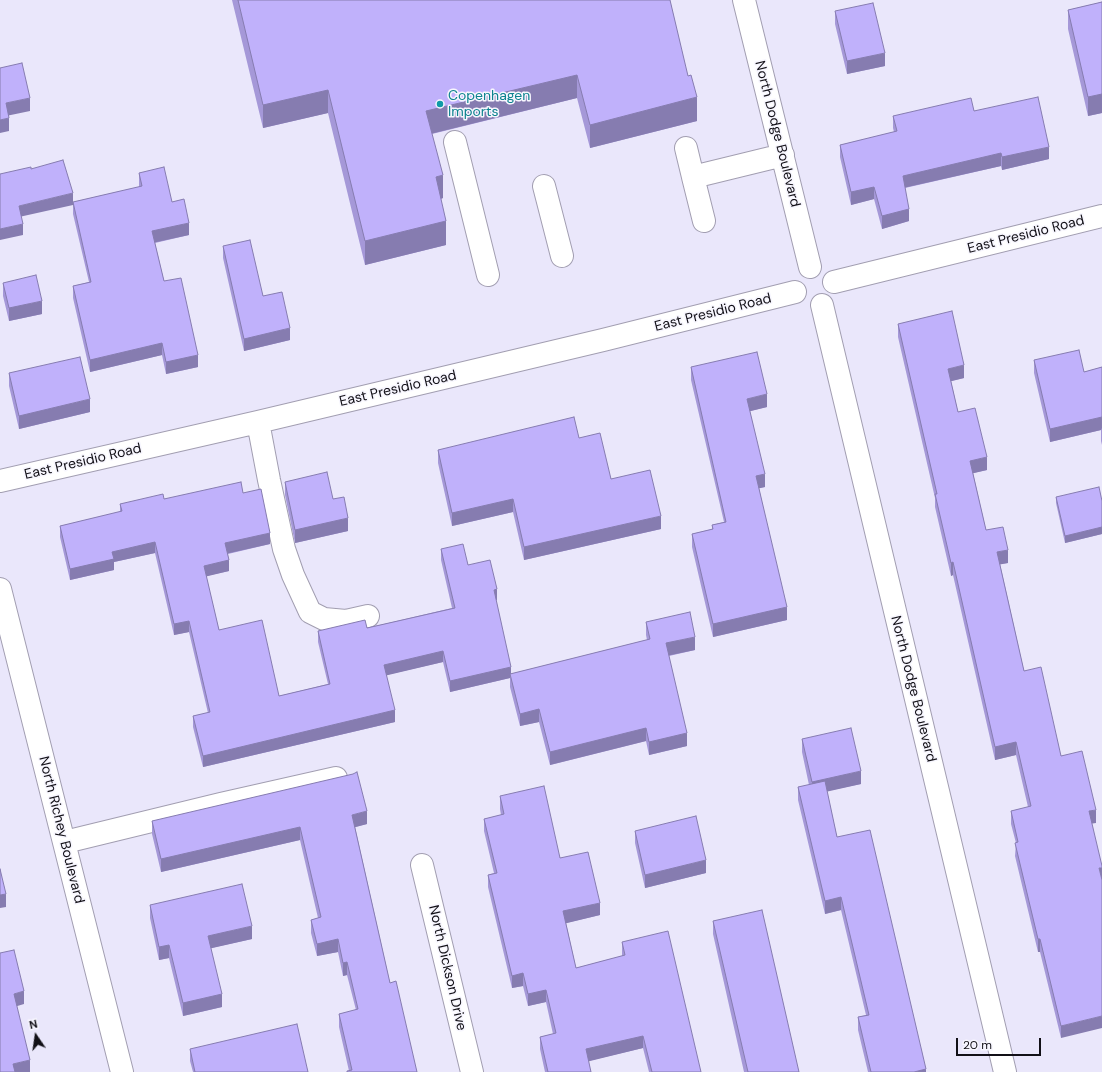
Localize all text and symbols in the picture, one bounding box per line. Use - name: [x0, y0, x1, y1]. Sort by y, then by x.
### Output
- street label: North Dodge Boulevard: [751, 59, 803, 209]
- place label: Copenhagen Imports: [448, 88, 530, 120]
- marker: Copenhagen Imports: [435, 99, 445, 109]
- street label: East Presidio Road: [966, 212, 1086, 258]
- street label: East Presidio Road: [653, 290, 773, 336]
- street label: East Presidio Road: [338, 367, 458, 411]
- street label: East Presidio Road: [23, 440, 143, 484]
- street label: North Dodge Boulevard: [887, 614, 939, 764]
- street label: North Richey Boulevard: [35, 755, 87, 905]
- street label: North Dickson Drive: [424, 904, 470, 1032]
- north arrow: [16, 1016, 56, 1056]
- text: N: [28, 1017, 39, 1032]
- scale bar: [958, 1030, 1043, 1056]
- text: 20 m: [963, 1037, 992, 1053]

